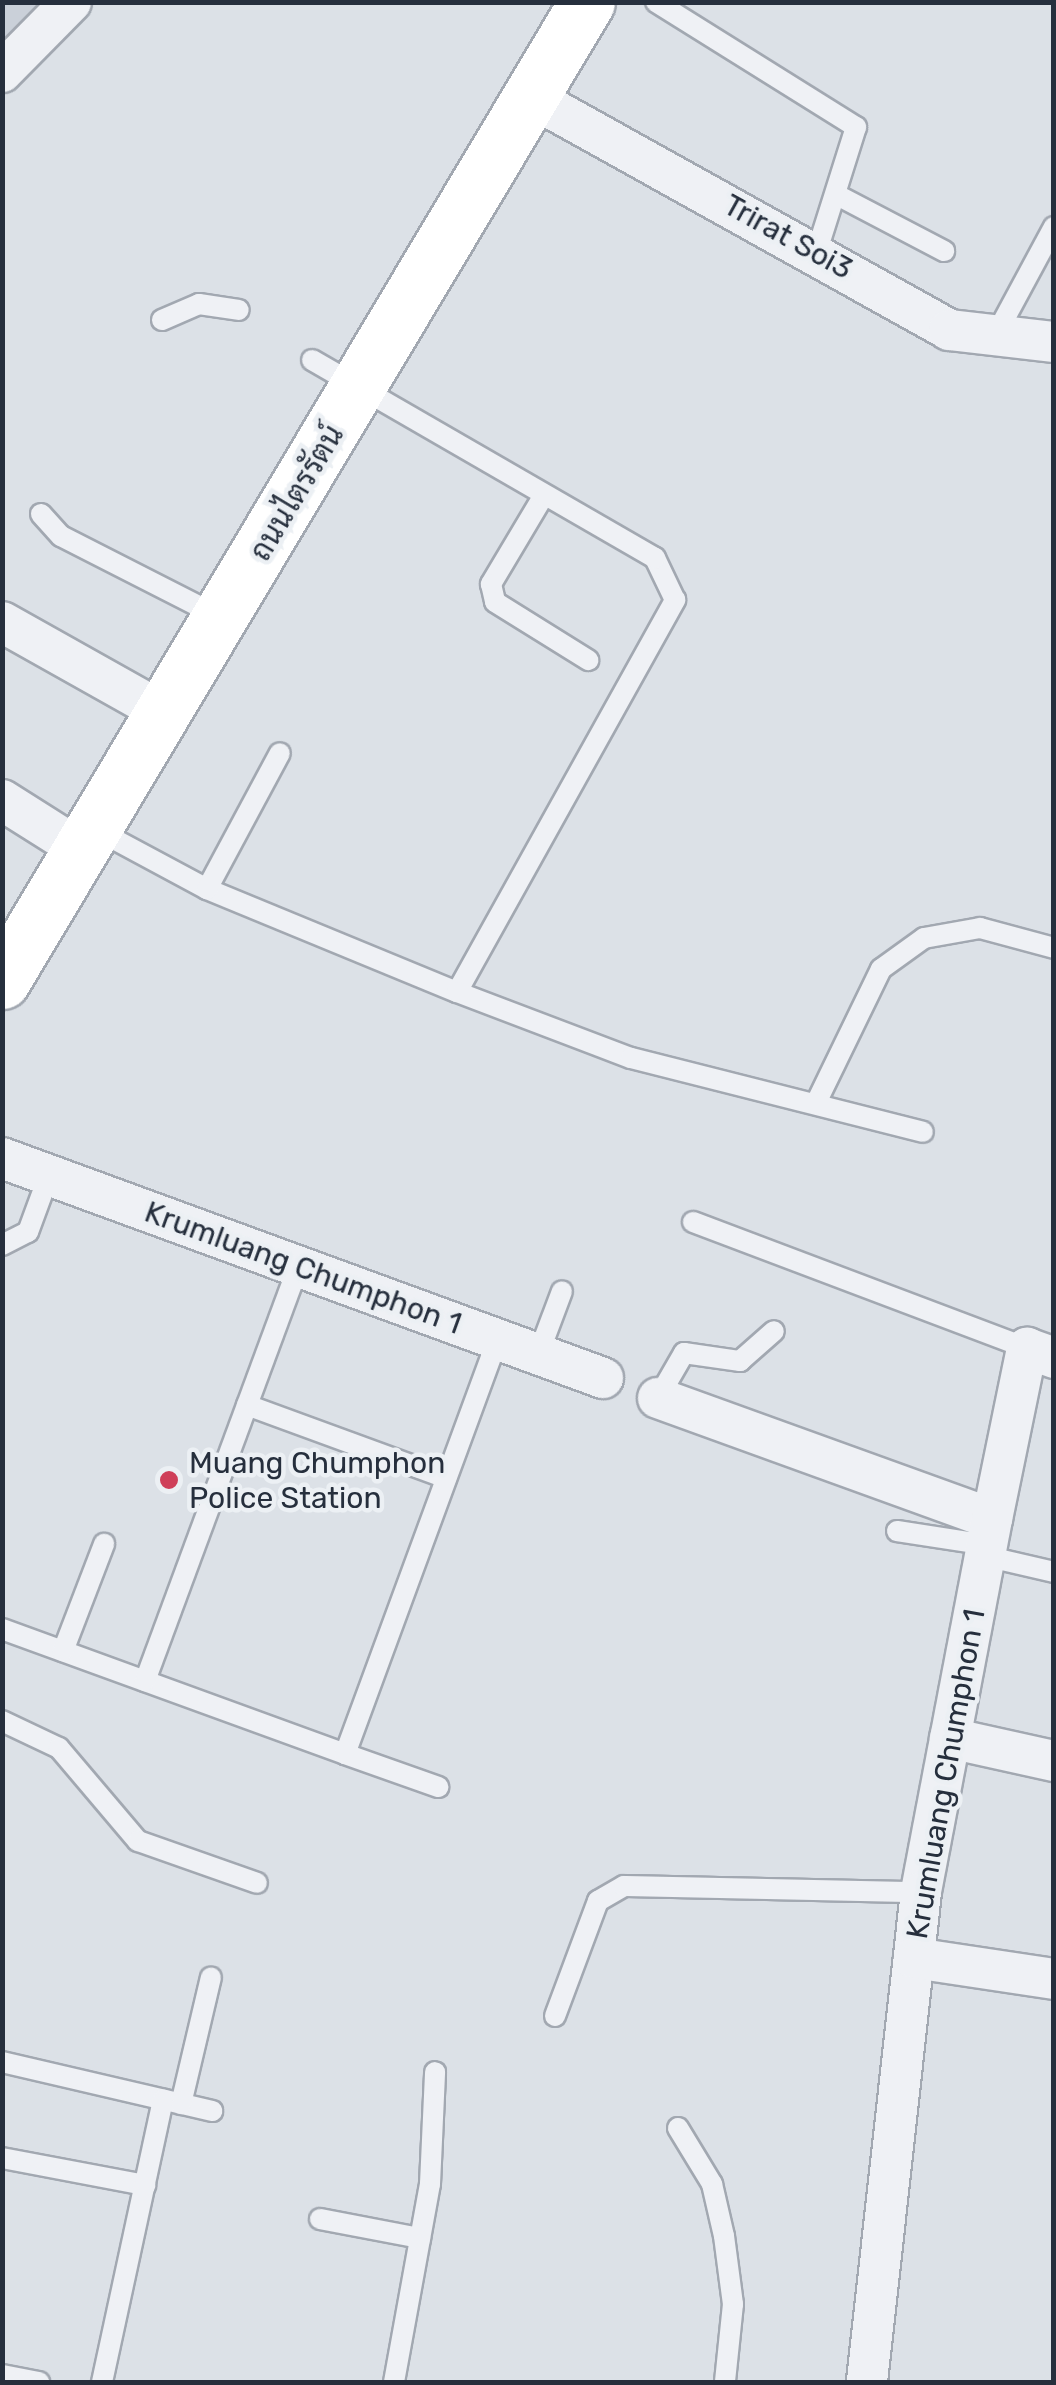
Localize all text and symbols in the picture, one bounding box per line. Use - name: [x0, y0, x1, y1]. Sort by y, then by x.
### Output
- street label: Trirat Soi3: [717, 187, 859, 287]
- street label: ถนนไตรรัตน์: [242, 419, 352, 567]
- street label: Krumluang Chumphon 1: [140, 1194, 466, 1342]
- place label: Muang Chumphon Police Station: [189, 1445, 445, 1516]
- marker: Muang Chumphon Police Station: [158, 1469, 180, 1491]
- street label: Krumluang Chumphon 1: [899, 1606, 993, 1942]

